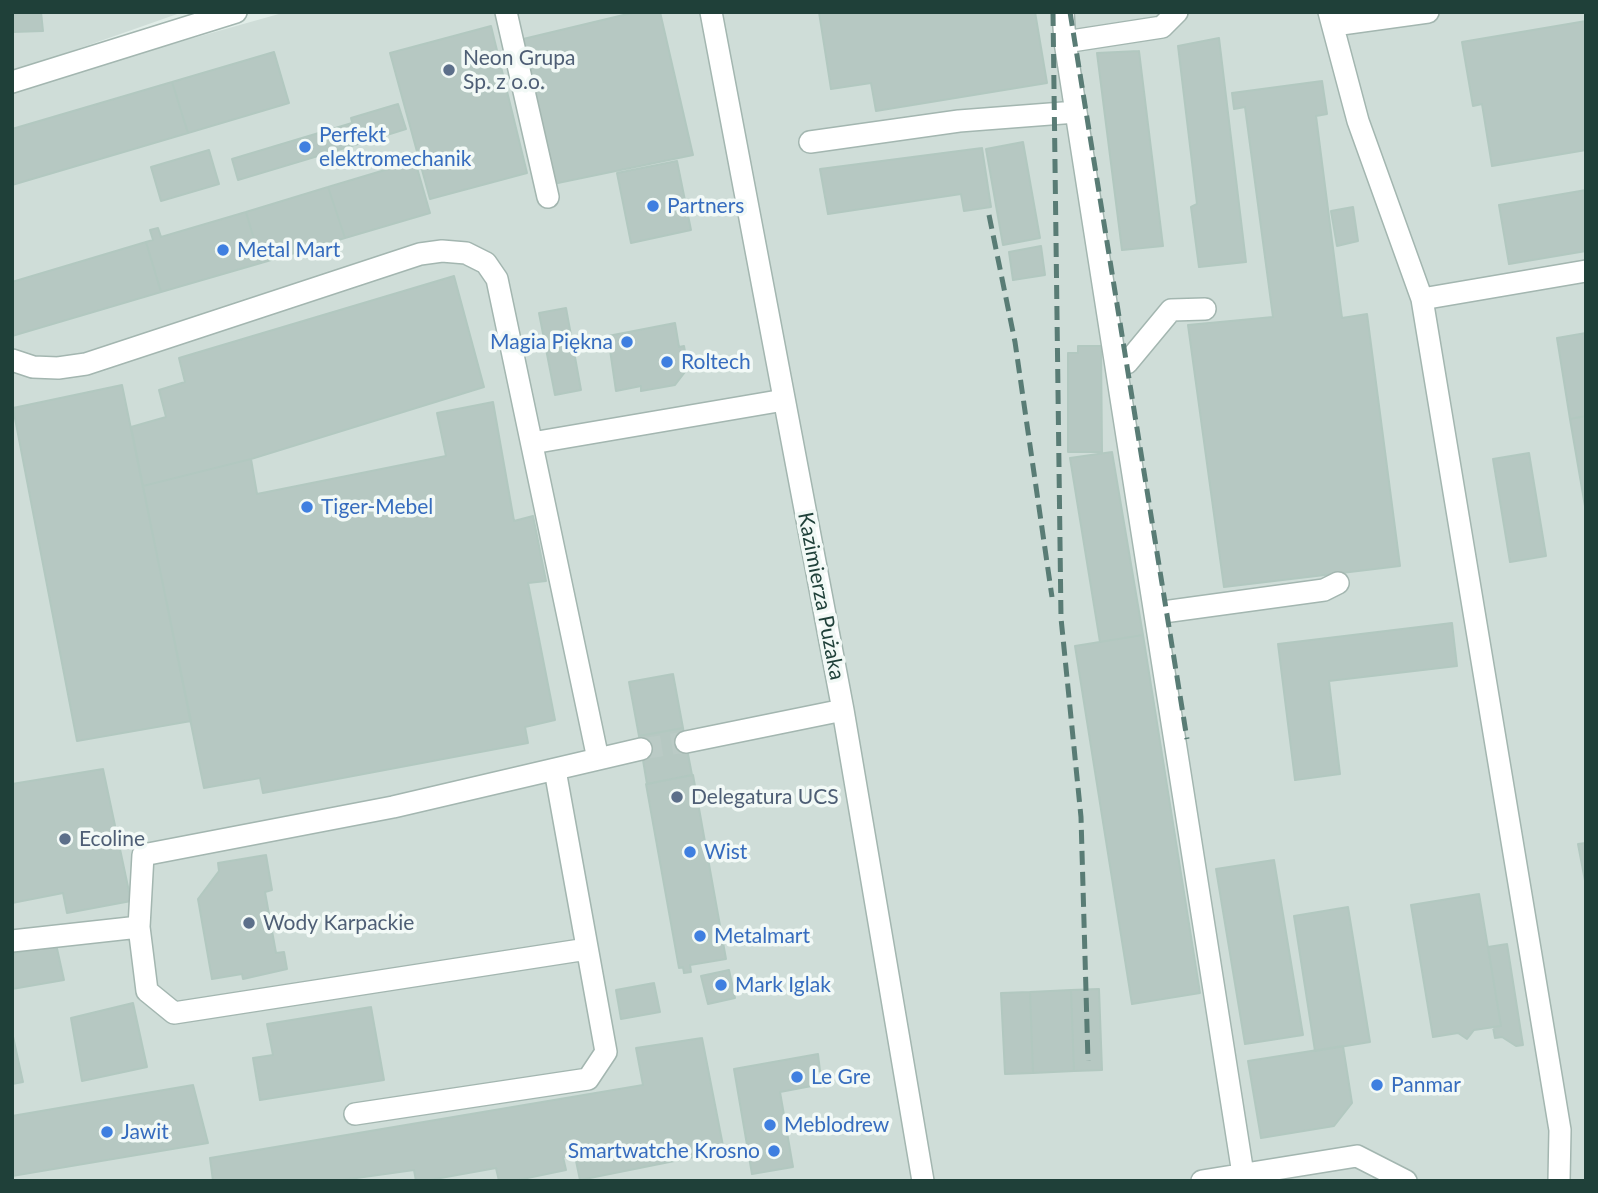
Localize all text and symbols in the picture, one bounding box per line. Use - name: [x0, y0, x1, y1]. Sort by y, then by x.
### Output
- place label: Neon Grupa Sp. z o.o.: [463, 45, 576, 95]
- marker: Neon Grupa Sp. z o.o.: [441, 62, 457, 78]
- place label: Perfekt elektromechanik: [319, 122, 471, 172]
- marker: Perfekt elektromechanik: [297, 139, 313, 155]
- place label: Partners: [667, 193, 744, 219]
- marker: Partners: [645, 198, 661, 214]
- place label: Metal Mart: [237, 237, 340, 263]
- marker: Metal Mart: [215, 242, 231, 258]
- place label: Magia Piękna: [490, 329, 613, 355]
- marker: Magia Piękna: [619, 334, 635, 350]
- place label: Roltech: [681, 349, 751, 375]
- marker: Roltech: [659, 354, 675, 370]
- place label: Tiger-Mebel: [321, 494, 433, 520]
- marker: Tiger-Mebel: [299, 499, 315, 515]
- street label: Kazimierza Pużaka: [792, 510, 850, 682]
- place label: Delegatura UCS: [691, 784, 839, 810]
- marker: Delegatura UCS: [669, 789, 685, 805]
- place label: Ecoline: [79, 826, 145, 852]
- marker: Ecoline: [57, 831, 73, 847]
- place label: Wist: [704, 839, 747, 865]
- marker: Wist: [682, 844, 698, 860]
- place label: Wody Karpackie: [263, 910, 414, 936]
- marker: Wody Karpackie: [241, 915, 257, 931]
- place label: Metalmart: [714, 923, 810, 949]
- marker: Metalmart: [692, 928, 708, 944]
- place label: Mark Iglak: [735, 972, 831, 998]
- marker: Mark Iglak: [713, 977, 729, 993]
- place label: Le Gre: [811, 1064, 871, 1090]
- marker: Le Gre: [789, 1069, 805, 1085]
- place label: Panmar: [1391, 1072, 1461, 1098]
- marker: Panmar: [1369, 1077, 1385, 1093]
- place label: Meblodrew: [784, 1112, 889, 1138]
- marker: Meblodrew: [762, 1117, 778, 1133]
- place label: Jawit: [121, 1119, 169, 1145]
- marker: Jawit: [99, 1124, 115, 1140]
- place label: Smartwatche Krosno: [568, 1138, 760, 1164]
- marker: Smartwatche Krosno: [766, 1143, 782, 1159]

